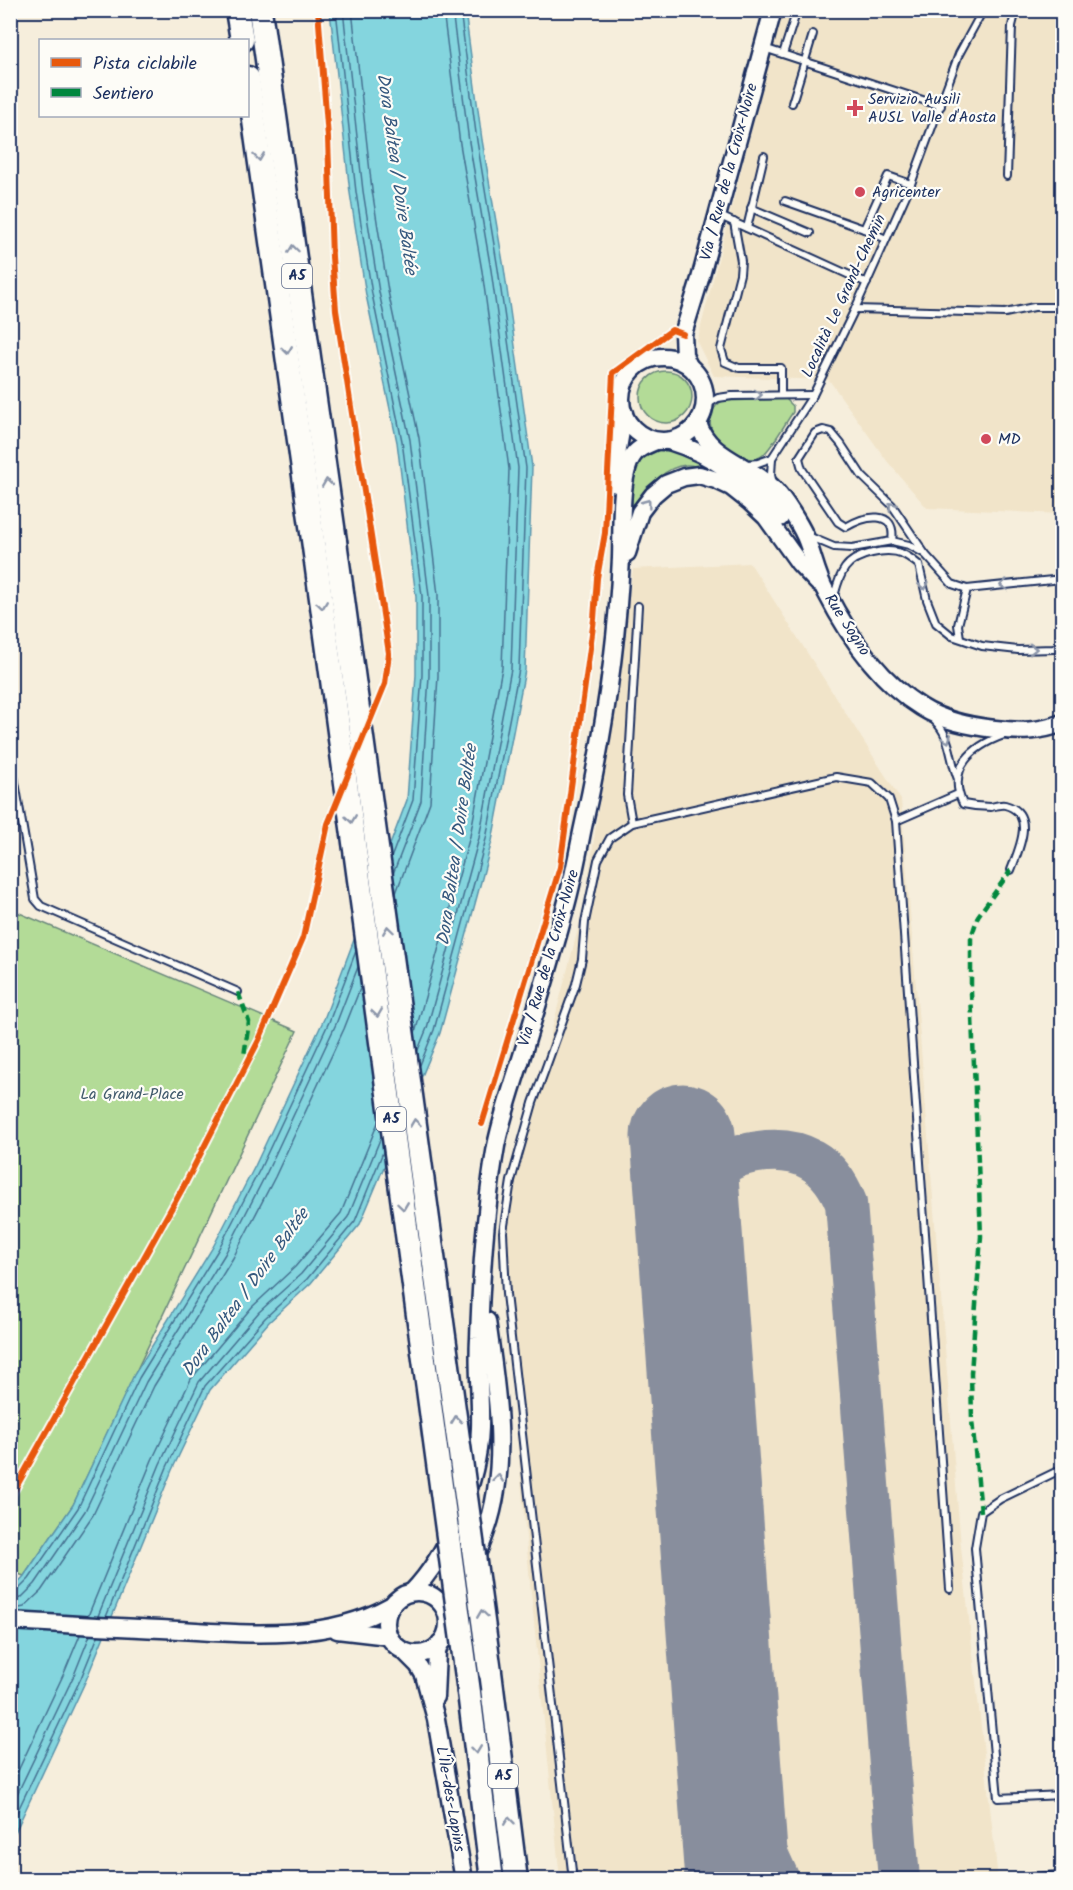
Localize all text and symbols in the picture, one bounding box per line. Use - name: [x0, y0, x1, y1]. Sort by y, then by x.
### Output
- legend: [39, 39, 249, 117]
- text: Pista ciclabile: [93, 50, 197, 79]
- water label: Dora Baltea / Doire Baltée: [368, 72, 425, 278]
- text: Sentiero: [93, 80, 154, 109]
- street label: Via / Rue de la Croix-Noire: [693, 80, 765, 264]
- place label: Servizio Ausili AUSL Valle d'Aosta: [868, 87, 996, 130]
- marker: Servizio Ausili AUSL Valle d'Aosta: [846, 99, 864, 117]
- one-way arrow: [252, 152, 264, 161]
- place label: Agricenter: [872, 180, 942, 205]
- marker: Agricenter: [853, 185, 867, 199]
- street label: Località Le Grand-Chemin: [795, 210, 893, 382]
- one-way arrow: [288, 244, 300, 253]
- road number: A5: [282, 264, 312, 288]
- one-way arrow: [280, 345, 292, 354]
- one-way arrow: [753, 388, 762, 401]
- place label: MD: [998, 427, 1021, 452]
- marker: MD: [979, 432, 993, 446]
- one-way arrow: [321, 479, 333, 488]
- one-way arrow: [640, 499, 651, 510]
- one-way arrow: [888, 502, 899, 513]
- one-way arrow: [1000, 578, 1009, 591]
- one-way arrow: [917, 581, 930, 591]
- street label: Rue Sogno: [818, 589, 876, 661]
- one-way arrow: [315, 601, 327, 610]
- one-way arrow: [1028, 643, 1037, 656]
- one-way arrow: [940, 733, 952, 744]
- water label: Dora Baltea / Doire Baltée: [430, 741, 487, 947]
- one-way arrow: [344, 815, 356, 824]
- street label: Via / Rue de la Croix-Noire: [512, 867, 586, 1049]
- one-way arrow: [383, 925, 395, 935]
- one-way arrow: [370, 1008, 382, 1017]
- park label: La Grand-Place: [80, 1082, 184, 1107]
- road number: A5: [376, 1107, 406, 1131]
- one-way arrow: [409, 1119, 421, 1128]
- water label: Dora Baltea / Doire Baltée: [175, 1201, 318, 1383]
- one-way arrow: [396, 1201, 408, 1210]
- one-way arrow: [450, 1416, 462, 1425]
- one-way arrow: [491, 1474, 504, 1483]
- one-way arrow: [476, 1609, 489, 1618]
- street label: L'Île-des-Lapins: [428, 1744, 472, 1854]
- one-way arrow: [469, 1745, 482, 1754]
- road number: A5: [488, 1764, 518, 1788]
- one-way arrow: [503, 1817, 516, 1826]

